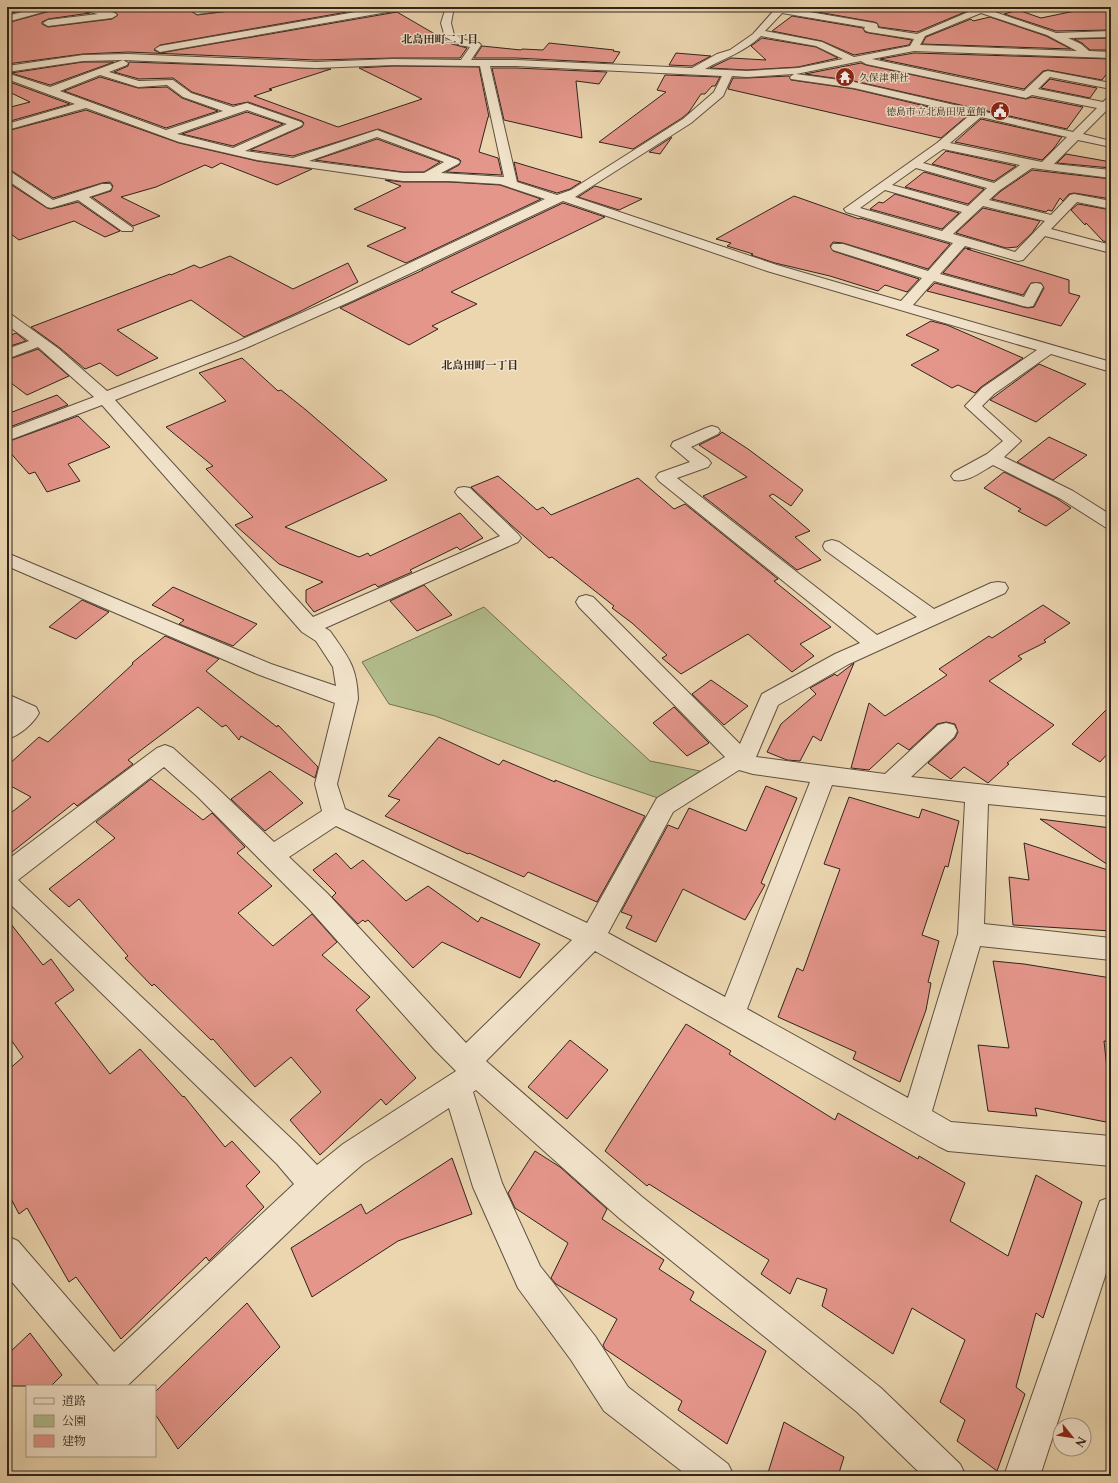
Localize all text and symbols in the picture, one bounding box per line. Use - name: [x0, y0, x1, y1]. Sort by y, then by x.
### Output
- district label: 北島田町二丁目: [402, 32, 479, 46]
- temple icon: 久保津神社: [834, 66, 856, 88]
- place label: 久保津神社: [859, 71, 909, 84]
- public building icon: 徳島市立北島田児童館: [989, 100, 1011, 122]
- place label: 徳島市立北島田児童館: [886, 105, 986, 118]
- district label: 北島田町一丁目: [442, 358, 519, 372]
- legend: [26, 1385, 156, 1457]
- text: 道路: [62, 1393, 86, 1408]
- text: 公園: [62, 1413, 86, 1428]
- north arrow: [1052, 1417, 1092, 1457]
- text: 建物: [62, 1433, 86, 1448]
- text: N: [1072, 1434, 1089, 1450]

